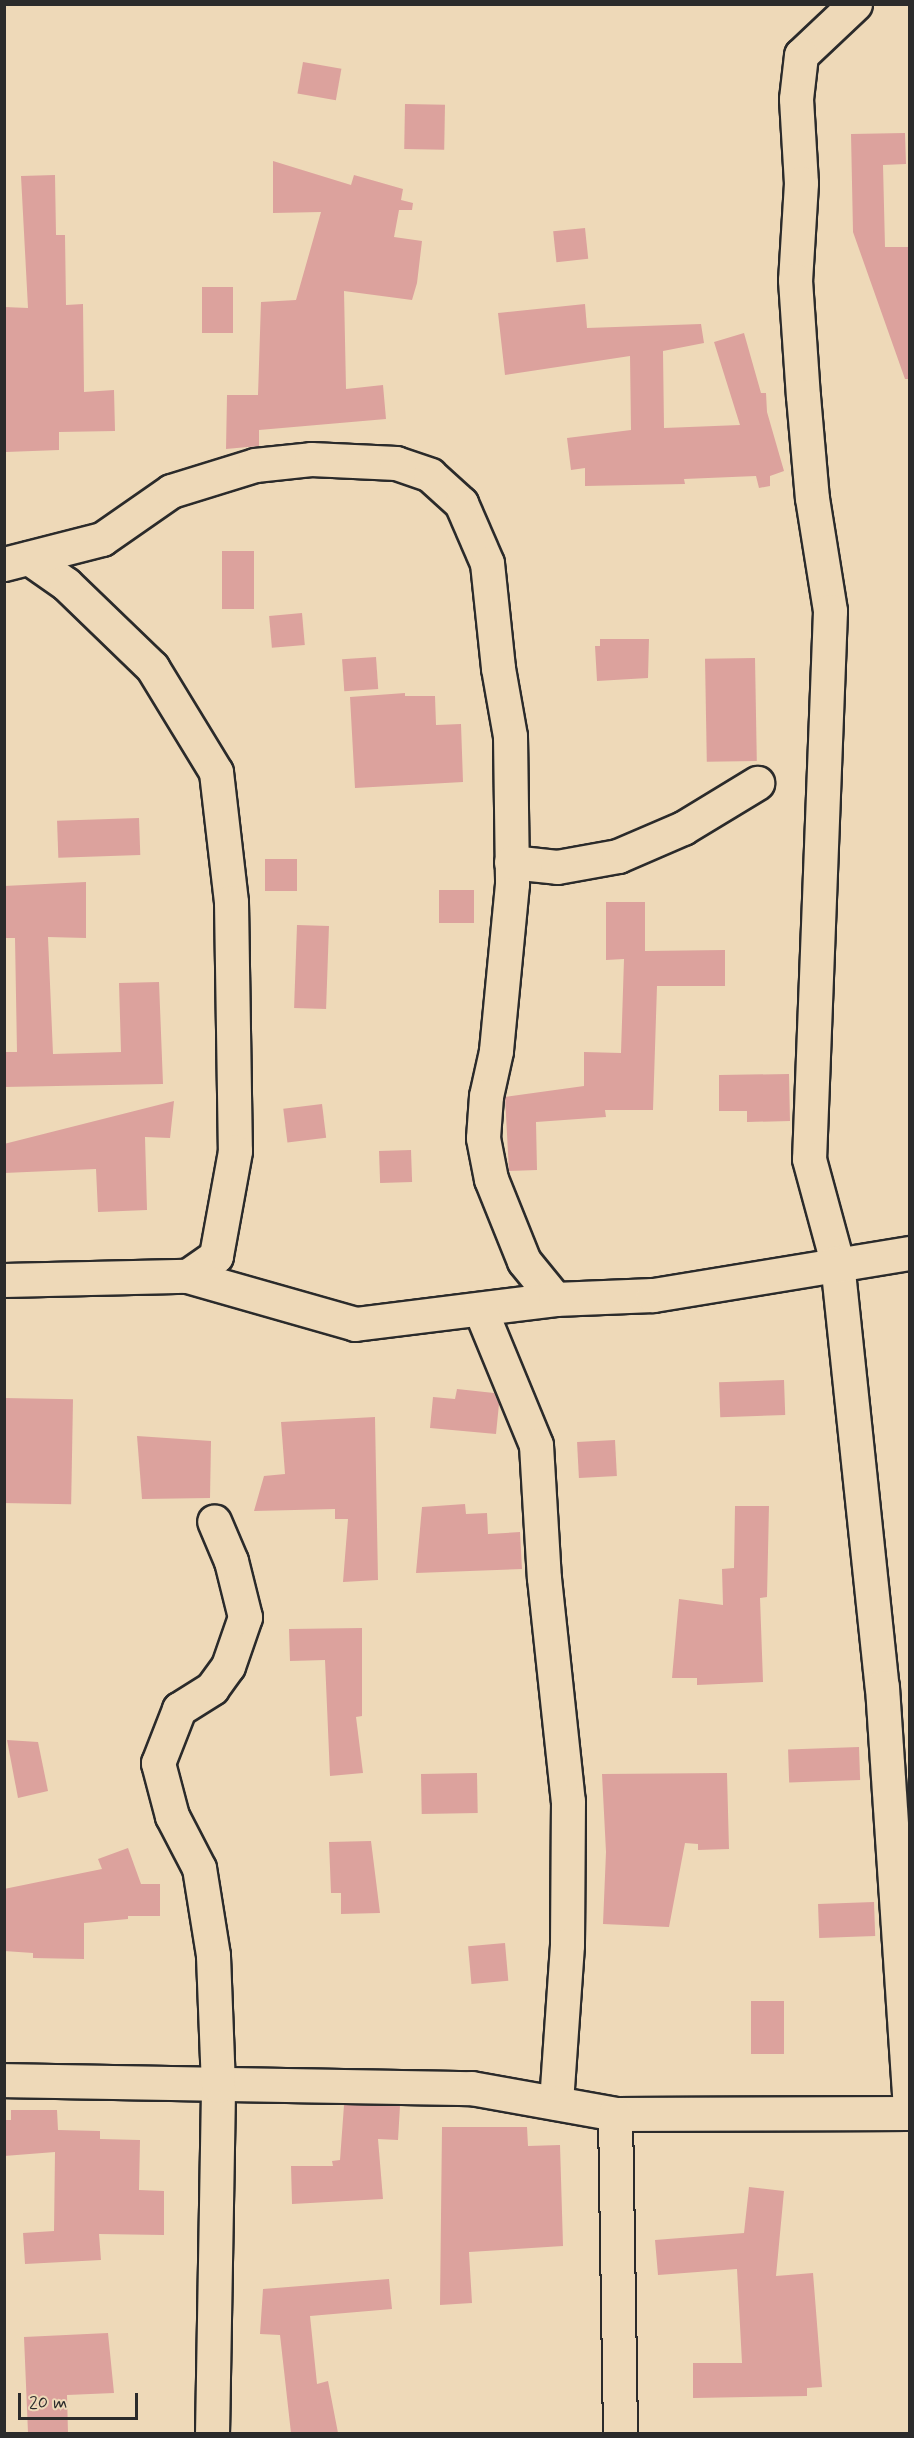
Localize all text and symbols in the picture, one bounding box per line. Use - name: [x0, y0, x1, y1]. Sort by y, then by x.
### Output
- scale bar: [21, 2381, 141, 2419]
- text: 20 m: [29, 2391, 67, 2415]

